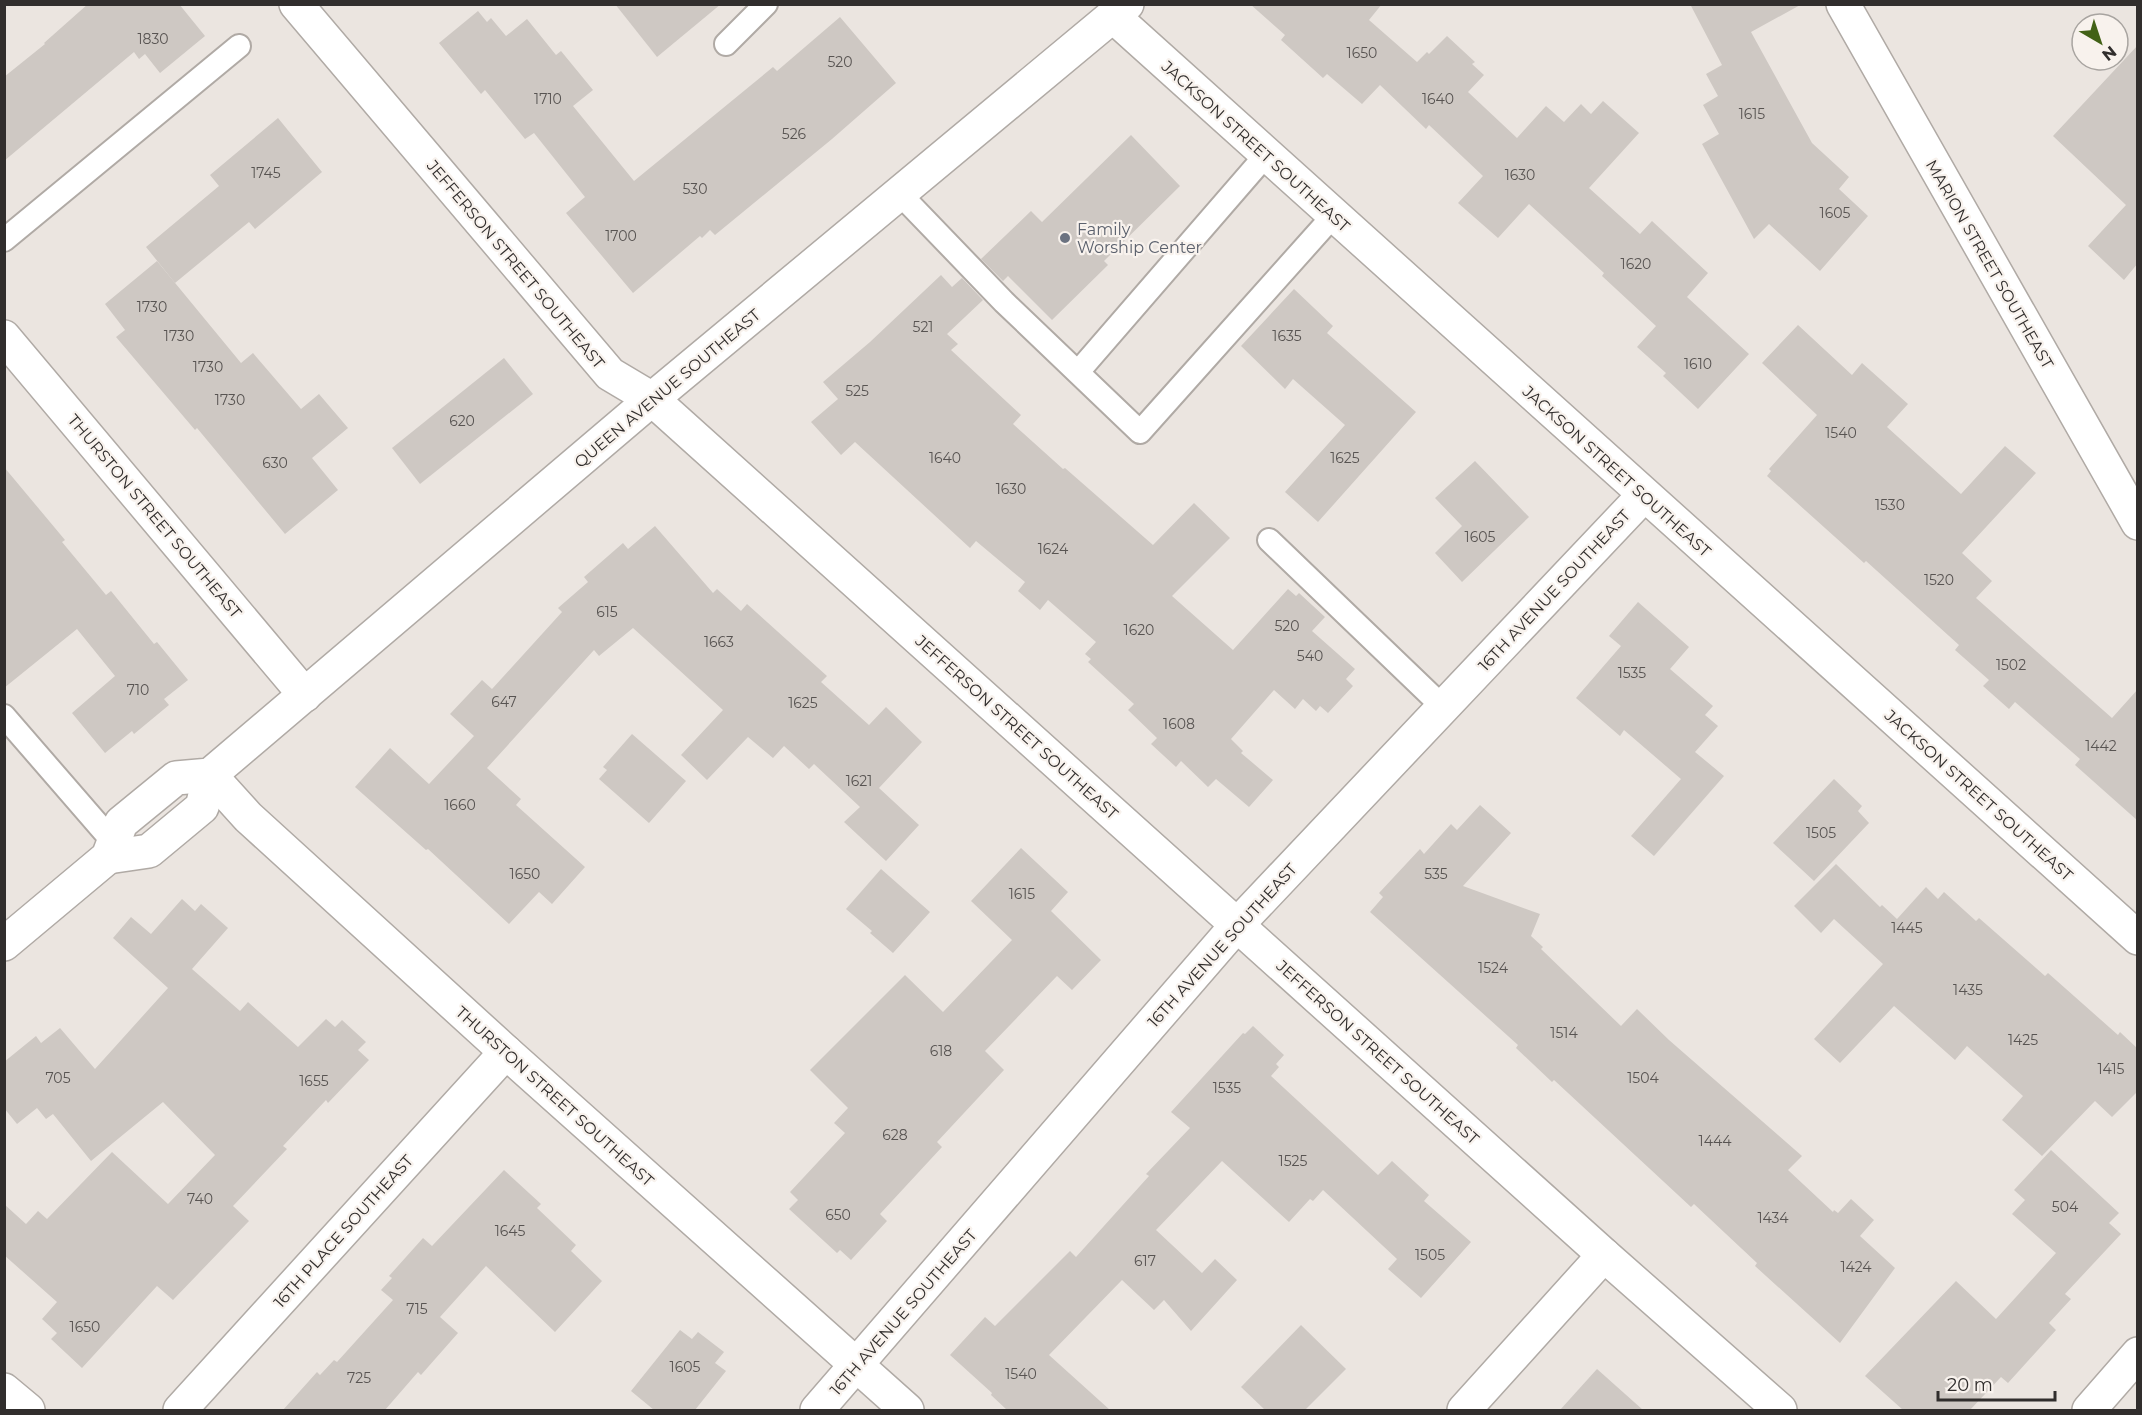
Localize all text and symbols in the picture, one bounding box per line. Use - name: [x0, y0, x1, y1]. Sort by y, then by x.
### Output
- north arrow: [2070, 12, 2130, 72]
- house number: 1830: [137, 30, 169, 48]
- text: N: [2098, 42, 2120, 65]
- house number: 1650: [1347, 44, 1377, 62]
- house number: 520: [827, 53, 853, 71]
- street label: JACKSON STREET SOUTHEAST: [1157, 56, 1354, 236]
- house number: 1710: [534, 90, 562, 108]
- house number: 1640: [1422, 90, 1454, 108]
- house number: 1615: [1739, 105, 1765, 123]
- house number: 526: [782, 125, 807, 143]
- street label: JEFFERSON STREET SOUTHEAST: [422, 156, 609, 373]
- street label: MARION STREET SOUTHEAST: [1922, 156, 2058, 373]
- house number: 1745: [251, 164, 281, 182]
- house number: 1630: [1505, 166, 1535, 184]
- house number: 530: [682, 180, 708, 198]
- house number: 1605: [1820, 204, 1850, 222]
- place label: Family Worship Center: [1077, 220, 1202, 257]
- house number: 1700: [605, 227, 637, 245]
- marker: Family Worship Center: [1058, 231, 1072, 245]
- house number: 1620: [1621, 255, 1651, 273]
- house number: 1730: [137, 298, 167, 316]
- street label: QUEEN AVENUE SOUTHEAST: [571, 304, 765, 472]
- house number: 521: [913, 318, 933, 336]
- house number: 1730: [164, 327, 194, 345]
- house number: 1635: [1272, 327, 1302, 345]
- house number: 1610: [1684, 355, 1712, 373]
- house number: 1730: [193, 358, 223, 376]
- street label: JACKSON STREET SOUTHEAST: [1518, 381, 1715, 561]
- house number: 525: [845, 382, 869, 400]
- house number: 1730: [215, 391, 245, 409]
- street label: THURSTON STREET SOUTHEAST: [64, 411, 246, 623]
- house number: 620: [449, 412, 475, 430]
- house number: 1540: [1825, 424, 1857, 442]
- house number: 1640: [929, 449, 961, 467]
- house number: 1625: [1330, 449, 1360, 467]
- house number: 630: [262, 454, 288, 472]
- house number: 1630: [996, 480, 1026, 498]
- house number: 1530: [1875, 496, 1905, 514]
- street label: 16TH AVENUE SOUTHEAST: [1475, 505, 1635, 675]
- house number: 1605: [1465, 528, 1495, 546]
- house number: 1624: [1038, 540, 1069, 558]
- house number: 1520: [1924, 571, 1954, 589]
- house number: 615: [596, 603, 618, 621]
- house number: 520: [1274, 617, 1300, 635]
- house number: 1620: [1124, 621, 1154, 639]
- street label: JEFFERSON STREET SOUTHEAST: [911, 631, 1122, 824]
- house number: 1663: [704, 633, 734, 651]
- house number: 540: [1297, 647, 1323, 665]
- house number: 1502: [1996, 656, 2026, 674]
- house number: 1535: [1618, 664, 1646, 682]
- house number: 710: [127, 681, 149, 699]
- house number: 647: [491, 693, 517, 711]
- house number: 1625: [788, 694, 818, 712]
- street label: JACKSON STREET SOUTHEAST: [1880, 705, 2077, 885]
- house number: 1608: [1163, 715, 1195, 733]
- house number: 1442: [2085, 737, 2117, 755]
- house number: 1621: [846, 772, 872, 790]
- house number: 1660: [444, 796, 476, 814]
- house number: 1505: [1806, 824, 1836, 842]
- street label: 16TH AVENUE SOUTHEAST: [1144, 859, 1302, 1031]
- house number: 1650: [510, 865, 540, 883]
- house number: 535: [1424, 865, 1448, 883]
- house number: 1615: [1009, 885, 1035, 903]
- house number: 1445: [1891, 919, 1923, 937]
- street label: JEFFERSON STREET SOUTHEAST: [1272, 956, 1483, 1149]
- house number: 1524: [1478, 959, 1509, 977]
- house number: 1435: [1953, 981, 1983, 999]
- street label: THURSTON STREET SOUTHEAST: [452, 1002, 658, 1191]
- house number: 1514: [1550, 1024, 1578, 1042]
- house number: 1425: [2008, 1031, 2038, 1049]
- house number: 618: [930, 1042, 952, 1060]
- house number: 1415: [2098, 1060, 2125, 1078]
- house number: 705: [45, 1069, 71, 1087]
- house number: 1504: [1627, 1069, 1659, 1087]
- house number: 1655: [299, 1072, 329, 1090]
- house number: 1535: [1213, 1079, 1241, 1097]
- house number: 628: [882, 1126, 908, 1144]
- house number: 1444: [1699, 1132, 1732, 1150]
- street label: 16TH PLACE SOUTHEAST: [270, 1150, 418, 1312]
- house number: 1525: [1279, 1152, 1307, 1170]
- house number: 740: [187, 1190, 213, 1208]
- house number: 504: [2052, 1198, 2079, 1216]
- house number: 650: [825, 1206, 851, 1224]
- house number: 1434: [1757, 1209, 1789, 1227]
- house number: 1645: [495, 1222, 525, 1240]
- street label: 16TH AVENUE SOUTHEAST: [826, 1225, 981, 1399]
- house number: 1505: [1415, 1246, 1445, 1264]
- house number: 617: [1134, 1252, 1156, 1270]
- house number: 1424: [1840, 1258, 1872, 1276]
- house number: 715: [406, 1300, 428, 1318]
- house number: 1650: [70, 1318, 100, 1336]
- house number: 1605: [670, 1358, 700, 1376]
- scale bar: [1938, 1364, 2055, 1402]
- house number: 1540: [1005, 1365, 1037, 1383]
- house number: 725: [347, 1369, 371, 1387]
- text: 20 m: [1947, 1374, 1993, 1396]

